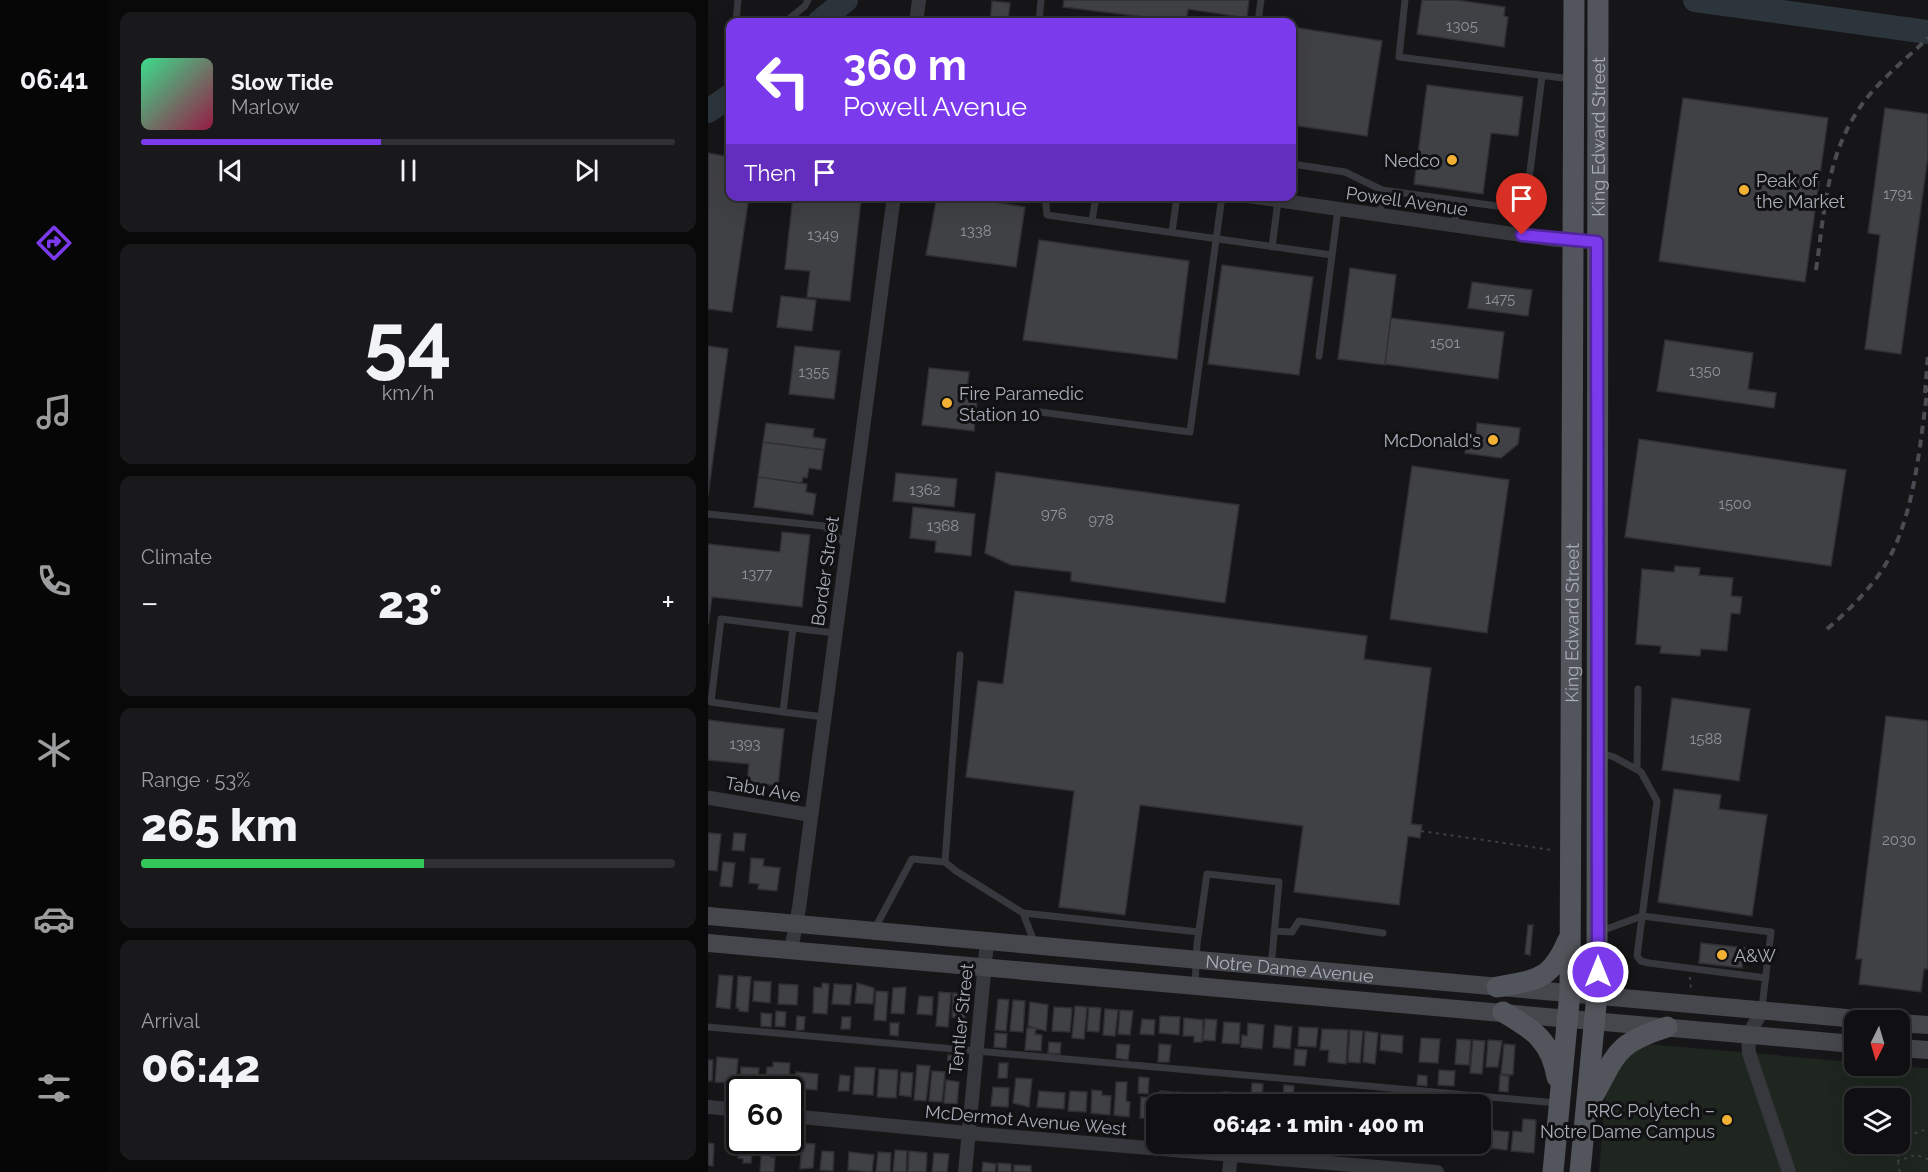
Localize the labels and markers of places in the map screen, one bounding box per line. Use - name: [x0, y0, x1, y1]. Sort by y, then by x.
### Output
- place label: Nedco: [1384, 150, 1440, 171]
- marker: Nedco: [1445, 153, 1459, 167]
- place label: Peak of the Market: [1756, 170, 1845, 212]
- pin: [1496, 173, 1547, 235]
- marker: Peak of the Market: [1737, 183, 1751, 197]
- place label: Fire Paramedic Station 10: [959, 383, 1084, 425]
- marker: Fire Paramedic Station 10: [940, 396, 954, 410]
- place label: McDonald's: [1383, 430, 1481, 451]
- marker: McDonald's: [1486, 433, 1500, 447]
- place label: A&W: [1734, 945, 1776, 966]
- marker: A&W: [1715, 948, 1729, 962]
- place label: RRC Polytech – Notre Dame Campus: [1540, 1100, 1715, 1142]
- marker: RRC Polytech – Notre Dame Campus: [1720, 1113, 1734, 1127]

